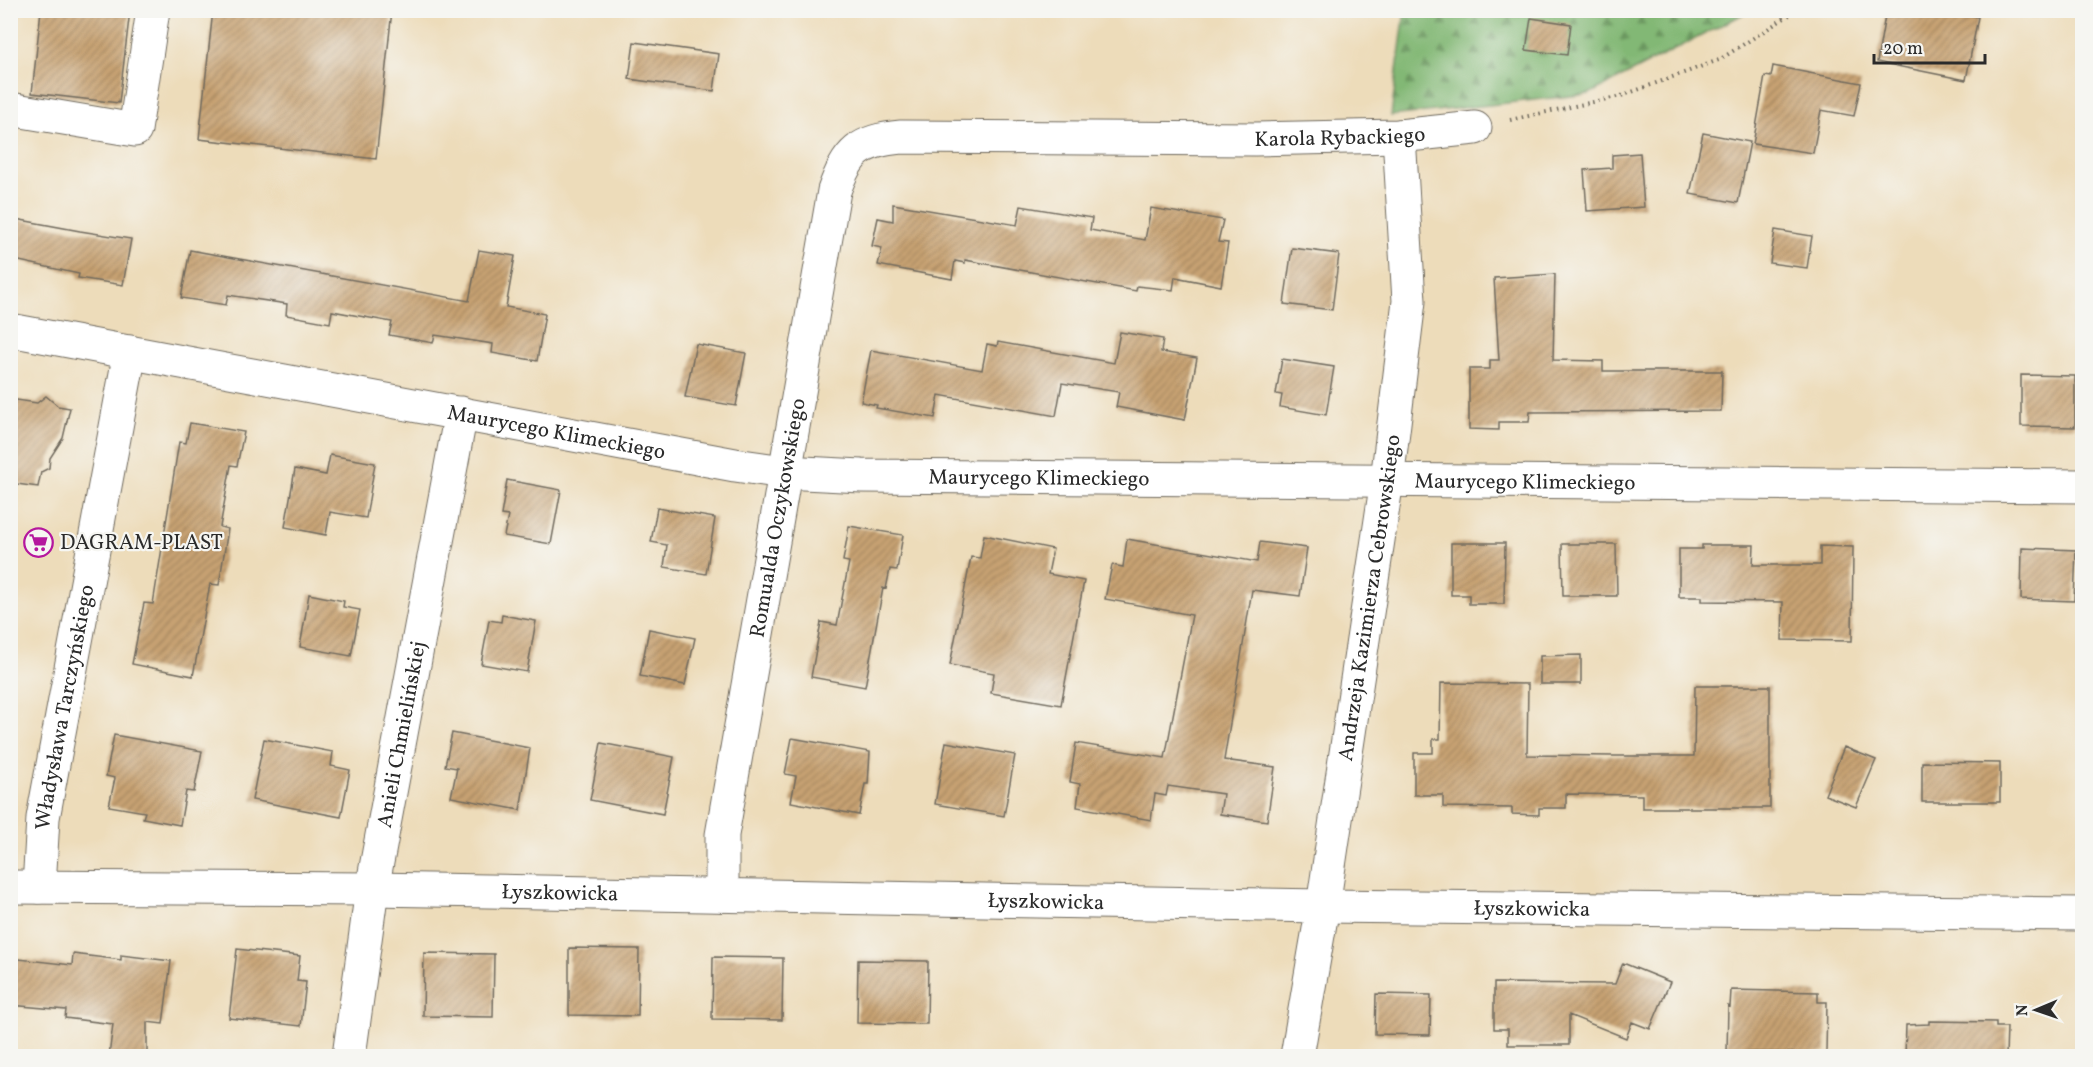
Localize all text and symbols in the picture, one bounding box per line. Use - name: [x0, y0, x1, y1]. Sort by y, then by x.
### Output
- scale bar: [1874, 27, 1985, 65]
- text: 20 m: [1883, 37, 1923, 62]
- street label: Karola Rybackiego: [1254, 120, 1427, 155]
- street label: Romualda Oczykowskiego: [744, 396, 814, 640]
- street label: Maurycego Klimeckiego: [445, 399, 668, 468]
- street label: Andrzeja Kazimierza Cebrowskiego: [1332, 433, 1408, 763]
- street label: Maurycego Klimeckiego: [928, 464, 1150, 494]
- street label: Maurycego Klimeckiego: [1414, 468, 1636, 498]
- supermarket icon: DAGRAM-PLAST: [23, 526, 55, 558]
- place label: DAGRAM-PLAST: [60, 529, 223, 558]
- street label: Władysława Tarczyńskiego: [29, 582, 102, 831]
- street label: Anieli Chmielińskiej: [371, 639, 434, 830]
- street label: Łyszkowicka: [501, 878, 619, 909]
- street label: Łyszkowicka: [987, 887, 1104, 918]
- street label: Łyszkowicka: [1473, 895, 1590, 925]
- north arrow: [2006, 980, 2066, 1040]
- text: N: [2012, 1004, 2034, 1017]

